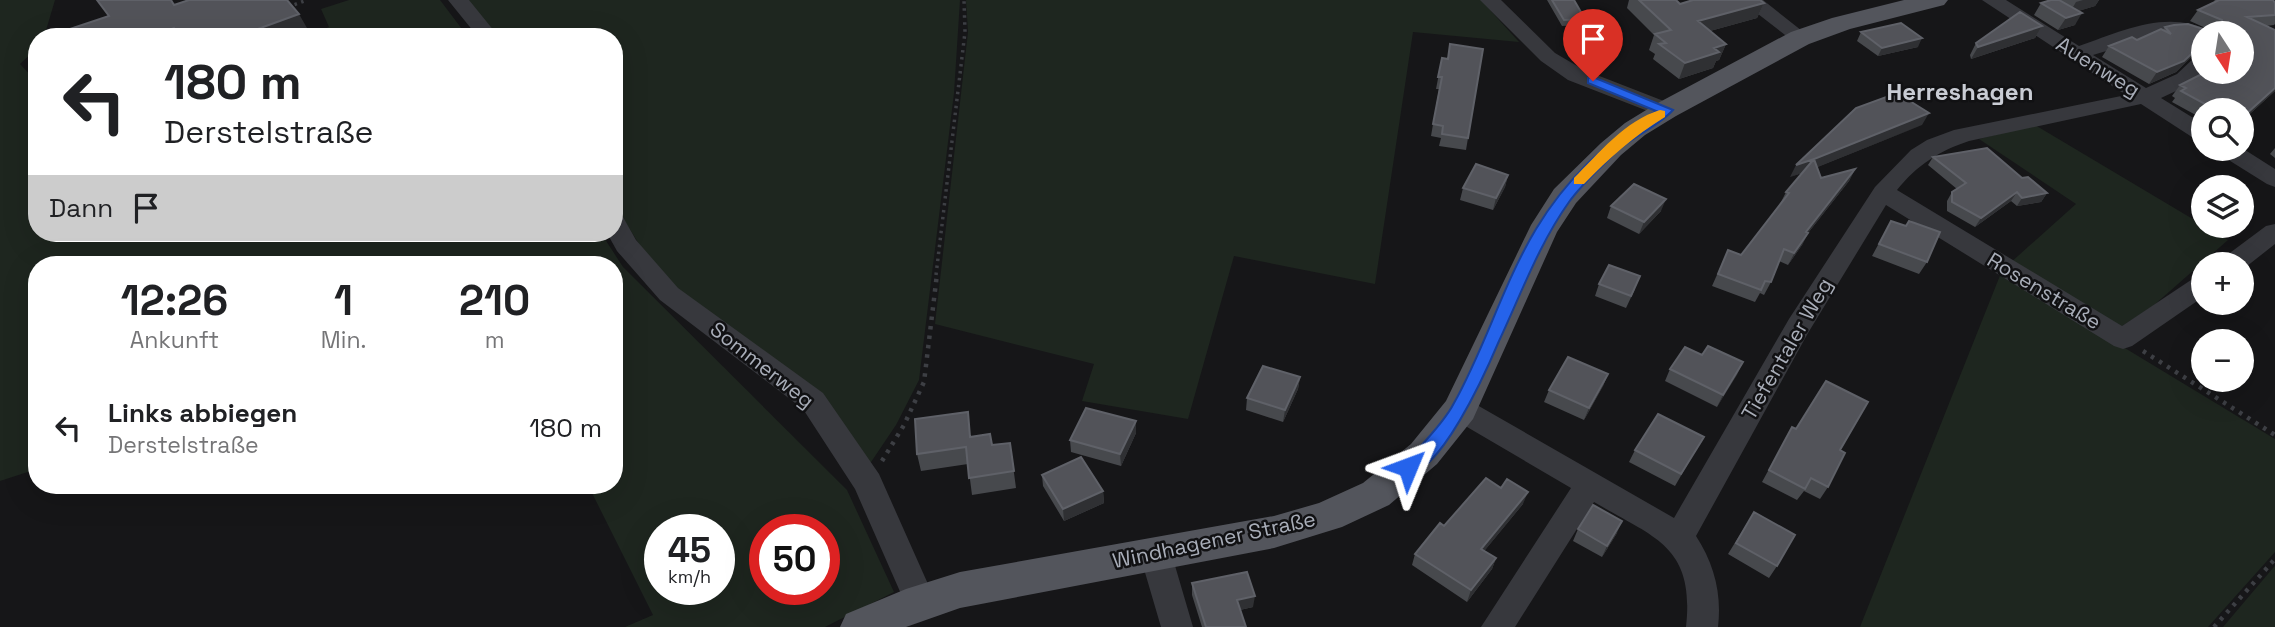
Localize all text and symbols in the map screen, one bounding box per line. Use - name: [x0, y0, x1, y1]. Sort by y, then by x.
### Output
- pin: [1563, 9, 1623, 81]
- icon: arrive: [1574, 20, 1612, 58]
- north arrow: [2191, 21, 2254, 84]
- map controls: [2191, 21, 2254, 392]
- street label: Auenweg: [2051, 30, 2145, 103]
- text: 180 m: [164, 51, 302, 113]
- icon: left: [49, 56, 140, 147]
- district label: Herreshagen: [1887, 76, 2033, 107]
- button: search: [2191, 98, 2254, 161]
- text: Derstelstraße: [164, 112, 374, 152]
- button: layers: [2191, 175, 2254, 238]
- icon: arrive: [127, 189, 165, 227]
- text: Dann: [49, 191, 113, 225]
- street label: Rosenstraße: [1982, 246, 2106, 335]
- button: +: [2191, 252, 2254, 315]
- street label: Tiefentaler Weg: [1735, 273, 1838, 425]
- text: 12:26: [121, 274, 228, 327]
- text: 1: [334, 274, 353, 327]
- text: 210: [459, 274, 530, 327]
- street label: Sommerweg: [705, 316, 820, 414]
- text: Ankunft: [130, 325, 219, 355]
- text: Min.: [321, 325, 366, 355]
- text: m: [485, 325, 505, 355]
- button: −: [2191, 329, 2254, 392]
- text: Links abbiegen: [108, 396, 297, 430]
- icon: left: [49, 409, 87, 447]
- text: 180 m: [529, 411, 602, 445]
- text: Derstelstraße: [108, 430, 259, 460]
- position arrow: [1371, 430, 1445, 504]
- street label: Windhagener Straße: [1110, 505, 1318, 574]
- speed limit sign: 50: [749, 514, 840, 605]
- text: 45: [668, 528, 711, 572]
- text: km/h: [668, 565, 711, 588]

